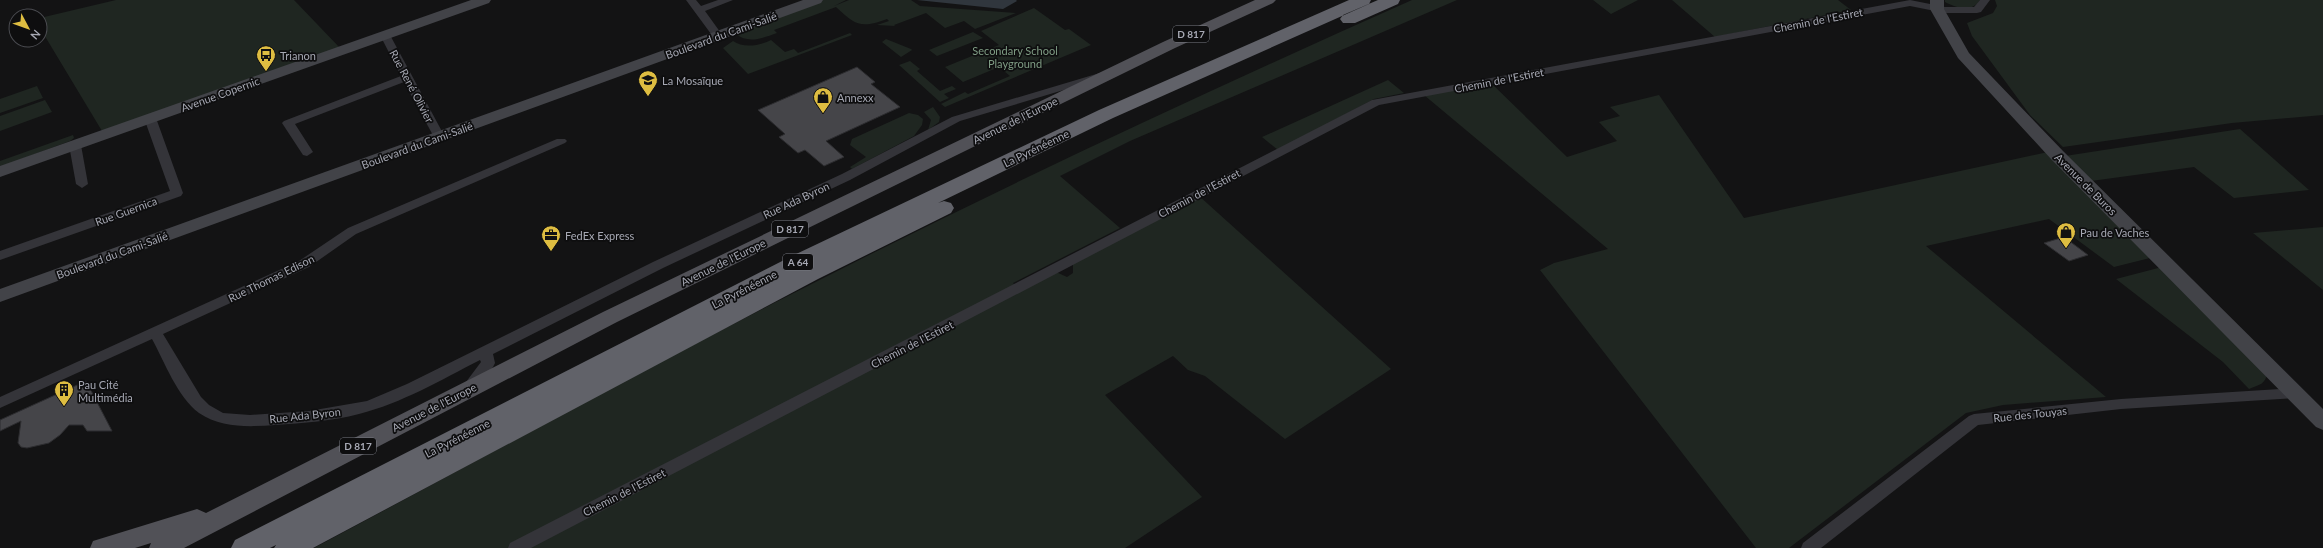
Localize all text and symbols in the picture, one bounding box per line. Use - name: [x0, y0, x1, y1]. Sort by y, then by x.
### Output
- street label: Chemin de l'Estiret: [1772, 5, 1864, 35]
- north arrow: [8, 8, 48, 48]
- street label: Boulevard du Cami-Salié: [664, 9, 779, 61]
- road number: D 817: [1173, 26, 1209, 42]
- text: N: [28, 27, 44, 42]
- bus stop icon: Trianon: [255, 44, 277, 72]
- park label: Secondary School Playground: [972, 44, 1058, 70]
- street label: Rue René Olivier: [387, 47, 437, 125]
- place label: Trianon: [280, 49, 316, 62]
- street label: Chemin de l'Estiret: [1453, 65, 1545, 95]
- school or university icon: La Mosaïque: [637, 69, 659, 97]
- street label: Avenue Copernic: [179, 74, 261, 114]
- place label: La Mosaïque: [662, 74, 723, 87]
- shop icon: Annexx: [812, 86, 834, 114]
- place label: Annexx: [837, 91, 874, 104]
- street label: Avenue de l'Europe: [970, 94, 1060, 146]
- street label: Boulevard du Cami-Salié: [360, 119, 475, 171]
- street label: La Pyrénéenne: [1001, 126, 1071, 170]
- street label: Avenue de Buros: [2052, 150, 2120, 218]
- street label: Chemin de l'Estiret: [1156, 166, 1242, 220]
- street label: Rue Ada Byron: [761, 179, 831, 221]
- street label: Rue Guernica: [93, 194, 159, 228]
- road number: D 817: [772, 221, 808, 237]
- shop icon: Pau de Vaches: [2055, 221, 2077, 249]
- office icon: FedEx Express: [540, 224, 562, 252]
- place label: Pau de Vaches: [2080, 226, 2150, 239]
- street label: Boulevard du Cami-Salié: [55, 229, 170, 281]
- place label: FedEx Express: [565, 229, 635, 242]
- street label: Avenue de l'Europe: [678, 236, 768, 288]
- street label: Rue Thomas Edison: [226, 252, 316, 304]
- road number: A 64: [783, 254, 813, 270]
- street label: La Pyrénéenne: [709, 267, 779, 311]
- street label: Chemin de l'Estiret: [869, 318, 955, 370]
- place label: Pau Cité Multimédia: [78, 378, 133, 404]
- building icon: Pau Cité Multimédia: [53, 379, 75, 407]
- street label: Avenue de l'Europe: [390, 380, 479, 434]
- street label: Rue des Touyas: [1993, 404, 2068, 424]
- street label: Rue Ada Byron: [269, 405, 341, 425]
- street label: La Pyrénéenne: [422, 416, 492, 460]
- road number: D 817: [340, 438, 376, 454]
- street label: Chemin de l'Estiret: [581, 466, 667, 518]

